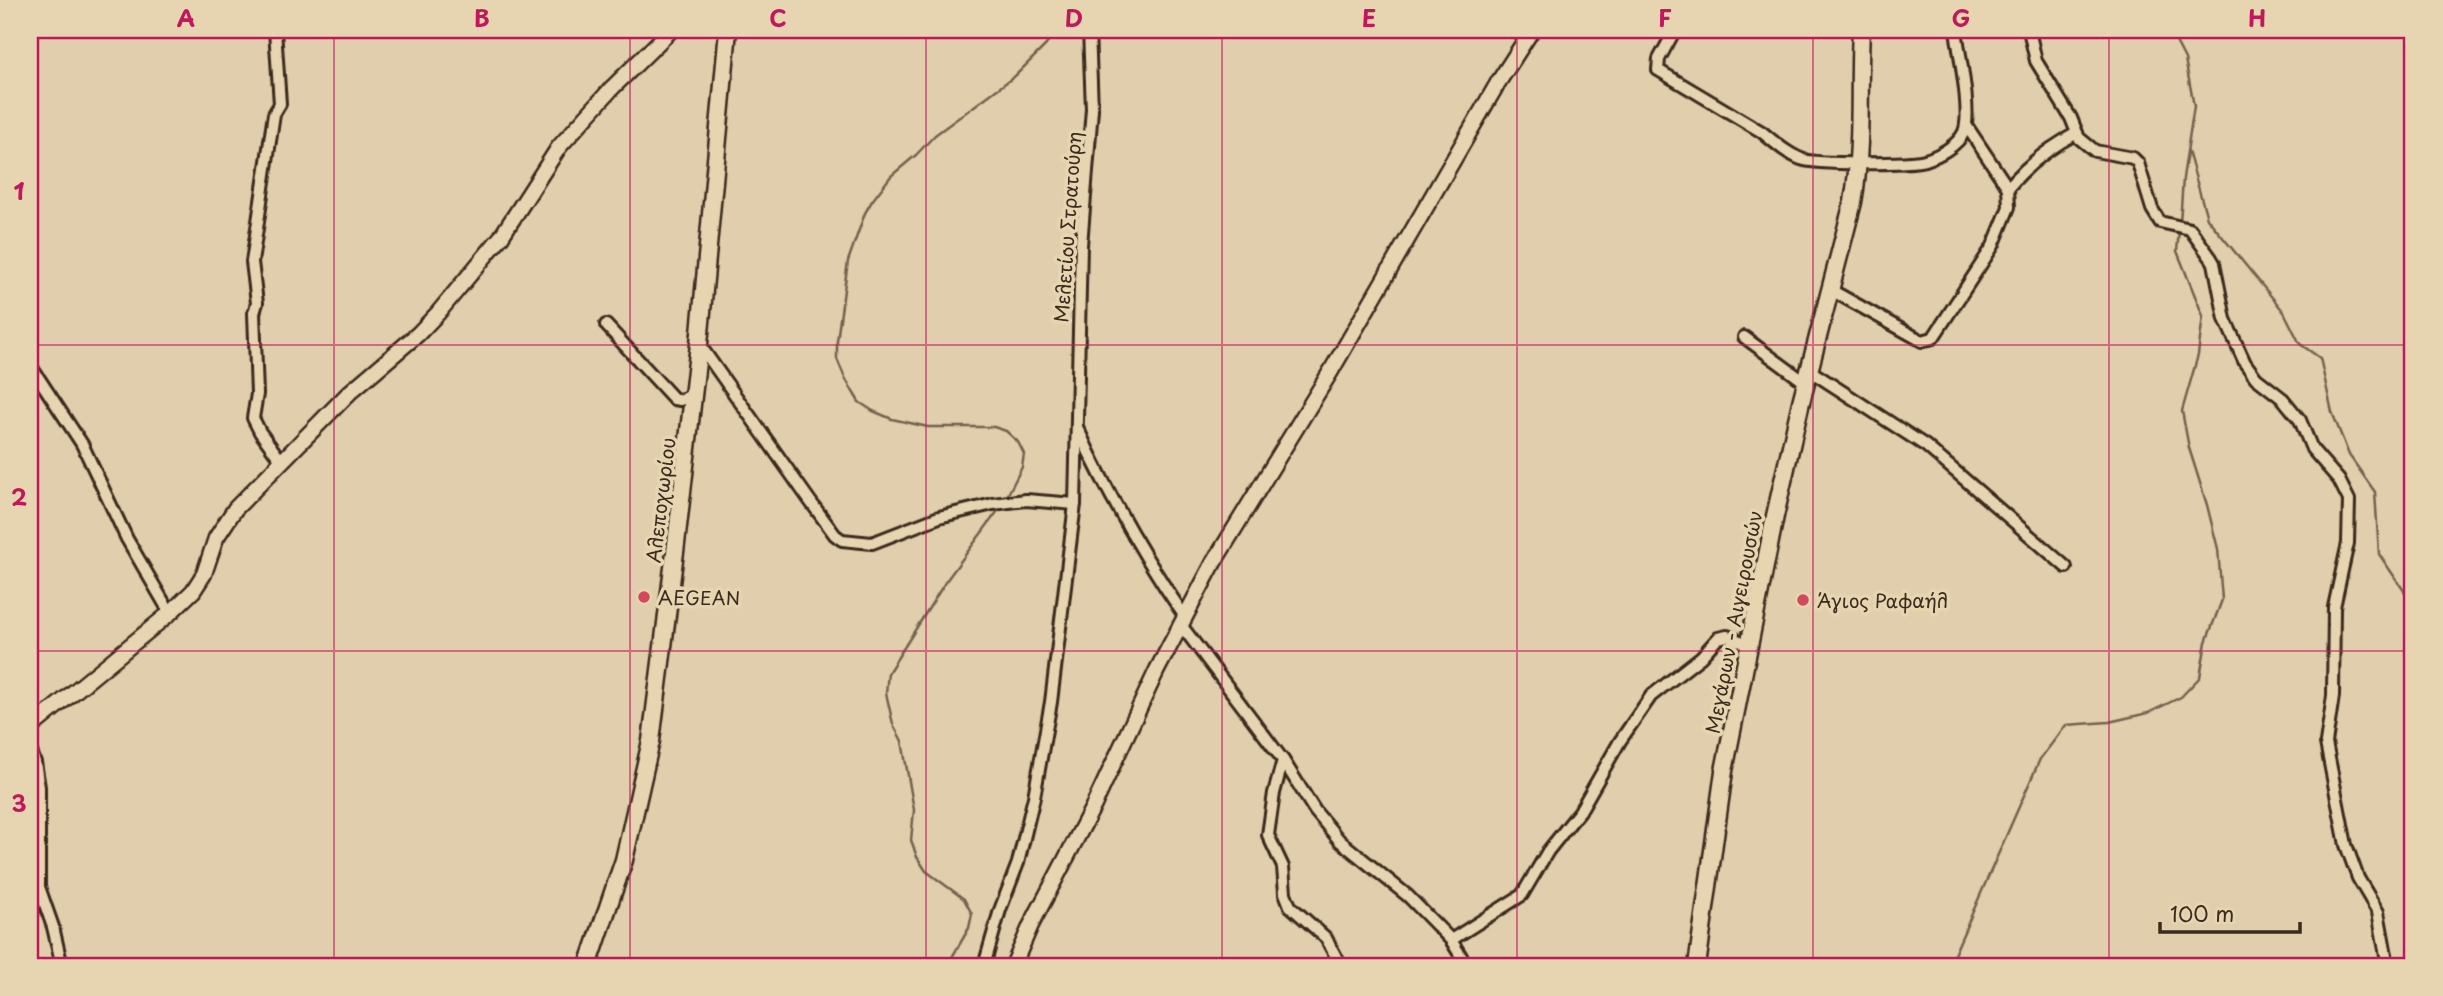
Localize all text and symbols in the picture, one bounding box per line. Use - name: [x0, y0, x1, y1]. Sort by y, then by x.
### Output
- text: A: [177, 0, 195, 35]
- text: B: [474, 0, 490, 35]
- text: C: [769, 0, 787, 35]
- text: D: [1065, 0, 1083, 35]
- text: E: [1362, 0, 1376, 35]
- text: F: [1658, 0, 1672, 35]
- text: G: [1952, 0, 1970, 35]
- text: H: [2248, 0, 2266, 35]
- street label: Μελετίου Στρατούρη: [1046, 130, 1088, 324]
- text: 1: [14, 173, 25, 208]
- street label: Αλεποχωρίου: [638, 436, 682, 564]
- text: 2: [11, 479, 27, 514]
- street label: Μεγάρων - Αιγειρουσών: [1698, 508, 1768, 736]
- place label: AEGEAN: [658, 583, 740, 611]
- place label: Άγιος Ραφαήλ: [1817, 586, 1948, 614]
- marker: AEGEAN: [636, 589, 652, 605]
- marker: Άγιος Ραφαήλ: [1795, 592, 1811, 608]
- text: 3: [11, 785, 27, 820]
- scale bar: [2160, 891, 2300, 935]
- text: 100 m: [2170, 897, 2234, 929]

